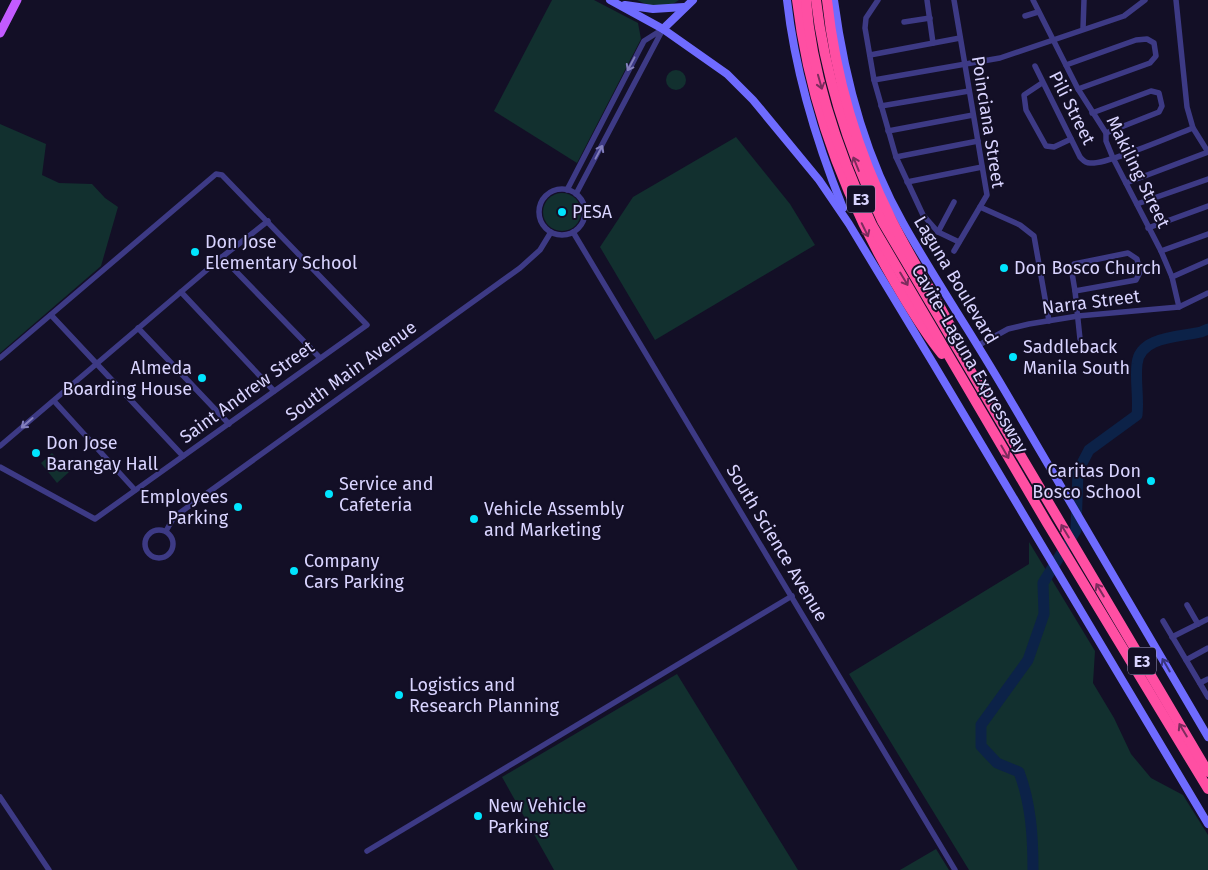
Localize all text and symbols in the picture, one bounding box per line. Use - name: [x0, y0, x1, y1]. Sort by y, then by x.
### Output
- street label: Poinciana Street: [967, 54, 1009, 190]
- one-way arrow: [626, 57, 636, 71]
- street label: Pili Street: [1044, 68, 1100, 149]
- one-way arrow: [816, 74, 826, 90]
- street label: Makiling Street: [1101, 112, 1175, 232]
- one-way arrow: [594, 144, 604, 159]
- one-way arrow: [851, 157, 861, 172]
- road number: E3: [847, 185, 875, 212]
- place label: PESA: [572, 201, 613, 223]
- marker: PESA: [556, 206, 568, 218]
- street label: Laguna Boulevard: [909, 212, 1003, 348]
- one-way arrow: [861, 222, 870, 237]
- place label: Don Jose Elementary School: [205, 231, 357, 274]
- marker: Don Jose Elementary School: [189, 246, 201, 258]
- place label: Don Bosco Church: [1014, 257, 1161, 279]
- street label: Cavite–Laguna Expressway: [907, 261, 1033, 458]
- marker: Don Bosco Church: [998, 262, 1010, 274]
- one-way arrow: [899, 272, 909, 286]
- street label: Narra Street: [1041, 285, 1142, 319]
- street label: South Main Avenue: [281, 316, 421, 426]
- street label: Saint Andrew Street: [175, 336, 319, 448]
- place label: Saddleback Manila South: [1023, 336, 1130, 379]
- marker: Saddleback Manila South: [1007, 351, 1019, 363]
- place label: Almeda Boarding House: [63, 357, 192, 400]
- marker: Almeda Boarding House: [196, 372, 208, 384]
- one-way arrow: [20, 418, 33, 429]
- place label: Don Jose Barangay Hall: [46, 432, 158, 475]
- one-way arrow: [1001, 445, 1011, 459]
- marker: Don Jose Barangay Hall: [30, 447, 42, 459]
- place label: Caritas Don Bosco School: [1032, 460, 1141, 503]
- street label: South Science Avenue: [721, 461, 833, 625]
- place label: Service and Cafeteria: [339, 473, 433, 516]
- marker: Caritas Don Bosco School: [1145, 475, 1157, 487]
- place label: Employees Parking: [140, 486, 229, 529]
- marker: Service and Cafeteria: [323, 488, 335, 500]
- place label: Vehicle Assembly and Marketing: [484, 498, 624, 541]
- marker: Employees Parking: [232, 501, 244, 513]
- marker: Vehicle Assembly and Marketing: [468, 513, 480, 525]
- one-way arrow: [1059, 525, 1069, 539]
- place label: Company Cars Parking: [304, 550, 405, 593]
- marker: Company Cars Parking: [288, 565, 300, 577]
- one-way arrow: [1095, 582, 1105, 597]
- road number: E3: [1128, 648, 1156, 674]
- one-way arrow: [1160, 658, 1170, 672]
- place label: Logistics and Research Planning: [409, 674, 560, 717]
- marker: Logistics and Research Planning: [393, 689, 405, 701]
- one-way arrow: [1178, 723, 1188, 737]
- place label: New Vehicle Parking: [488, 795, 586, 838]
- marker: New Vehicle Parking: [472, 810, 484, 822]

